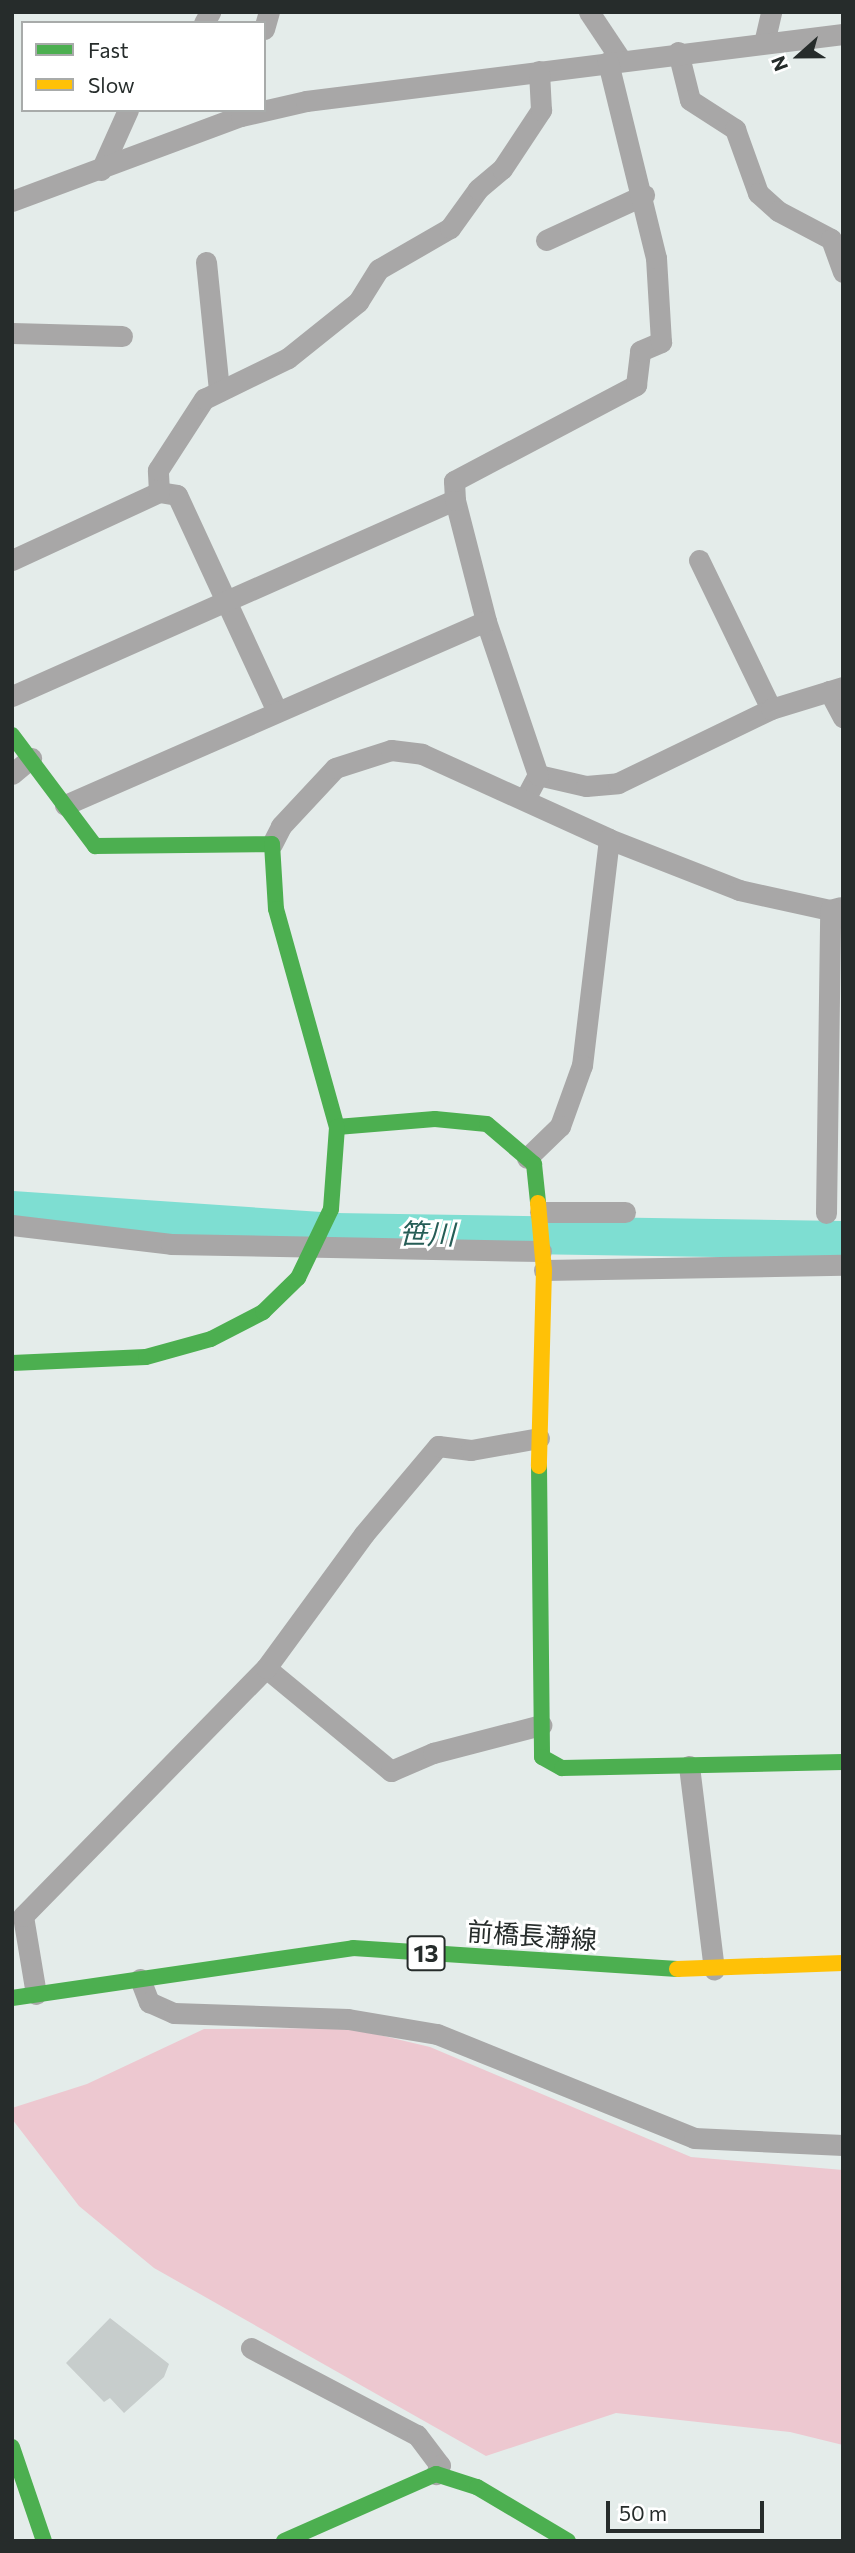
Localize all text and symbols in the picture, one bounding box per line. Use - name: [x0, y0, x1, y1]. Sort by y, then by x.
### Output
- legend: [21, 21, 266, 112]
- north arrow: [764, 21, 834, 91]
- text: Fast: [88, 37, 129, 62]
- text: N: [766, 53, 792, 74]
- text: Slow: [88, 72, 135, 97]
- water label: 笹川: [399, 1216, 455, 1250]
- street label: 前橋長瀞線: [466, 1915, 598, 1955]
- road number: 13: [405, 1932, 447, 1974]
- scale bar: [610, 2486, 768, 2530]
- text: 50 m: [619, 2500, 667, 2525]

